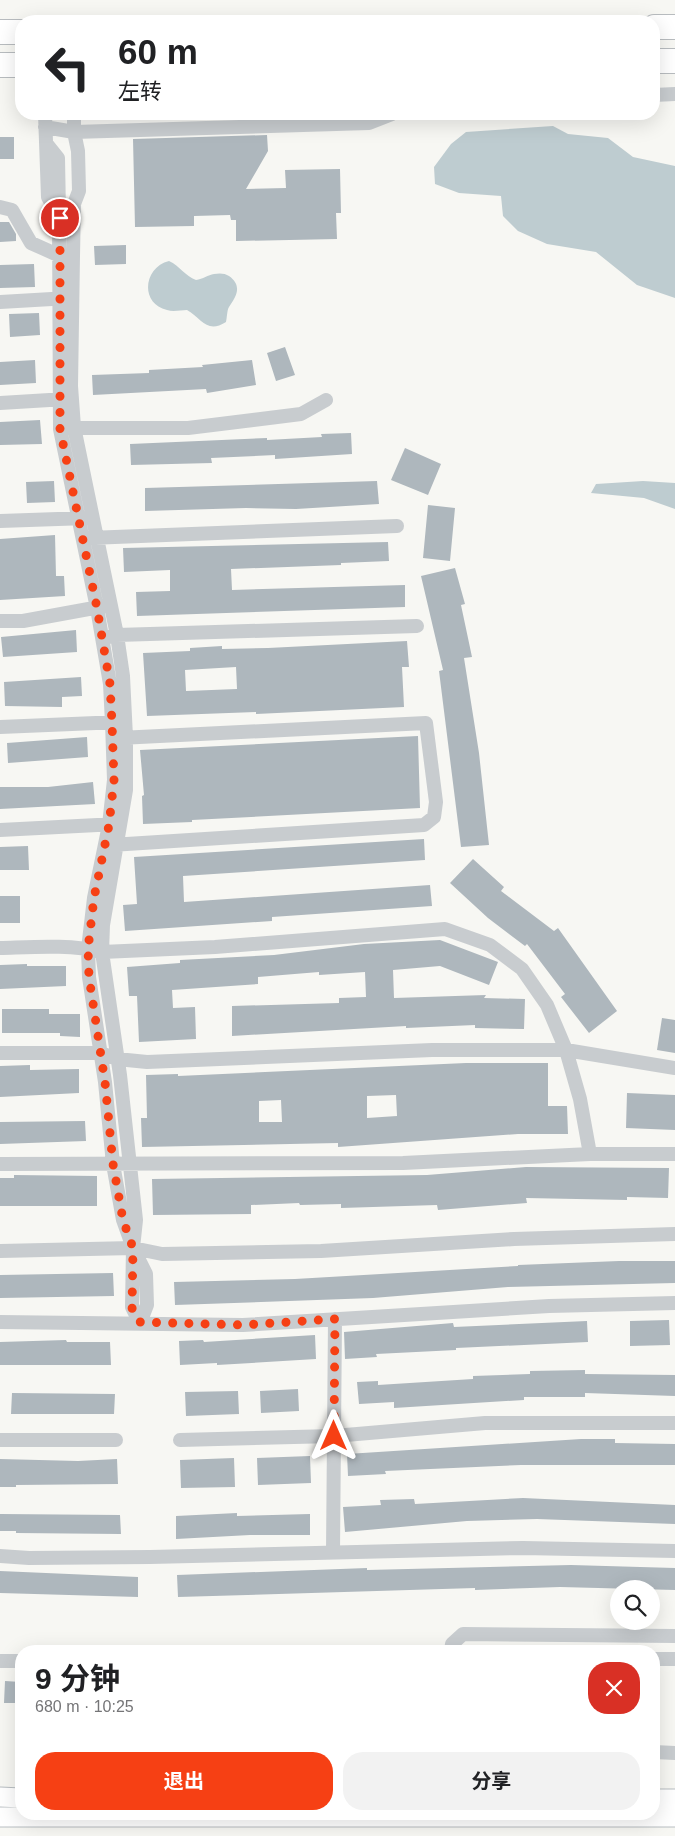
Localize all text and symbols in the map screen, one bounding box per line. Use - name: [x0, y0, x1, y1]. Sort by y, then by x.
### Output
- text: 60 m: [118, 32, 198, 71]
- icon: left: [35, 35, 100, 100]
- text: 左转: [118, 79, 162, 104]
- pin: [39, 197, 81, 239]
- icon: arrive: [46, 204, 74, 232]
- position arrow: [307, 1409, 359, 1461]
- map controls: [610, 1580, 660, 1630]
- button: search: [610, 1580, 660, 1630]
- text: 9 分钟: [35, 1662, 120, 1695]
- button: close: [588, 1662, 640, 1714]
- text: 680 m · 10:25: [35, 1698, 134, 1715]
- button: 退出: [35, 1752, 333, 1810]
- button: 分享: [343, 1752, 640, 1810]

